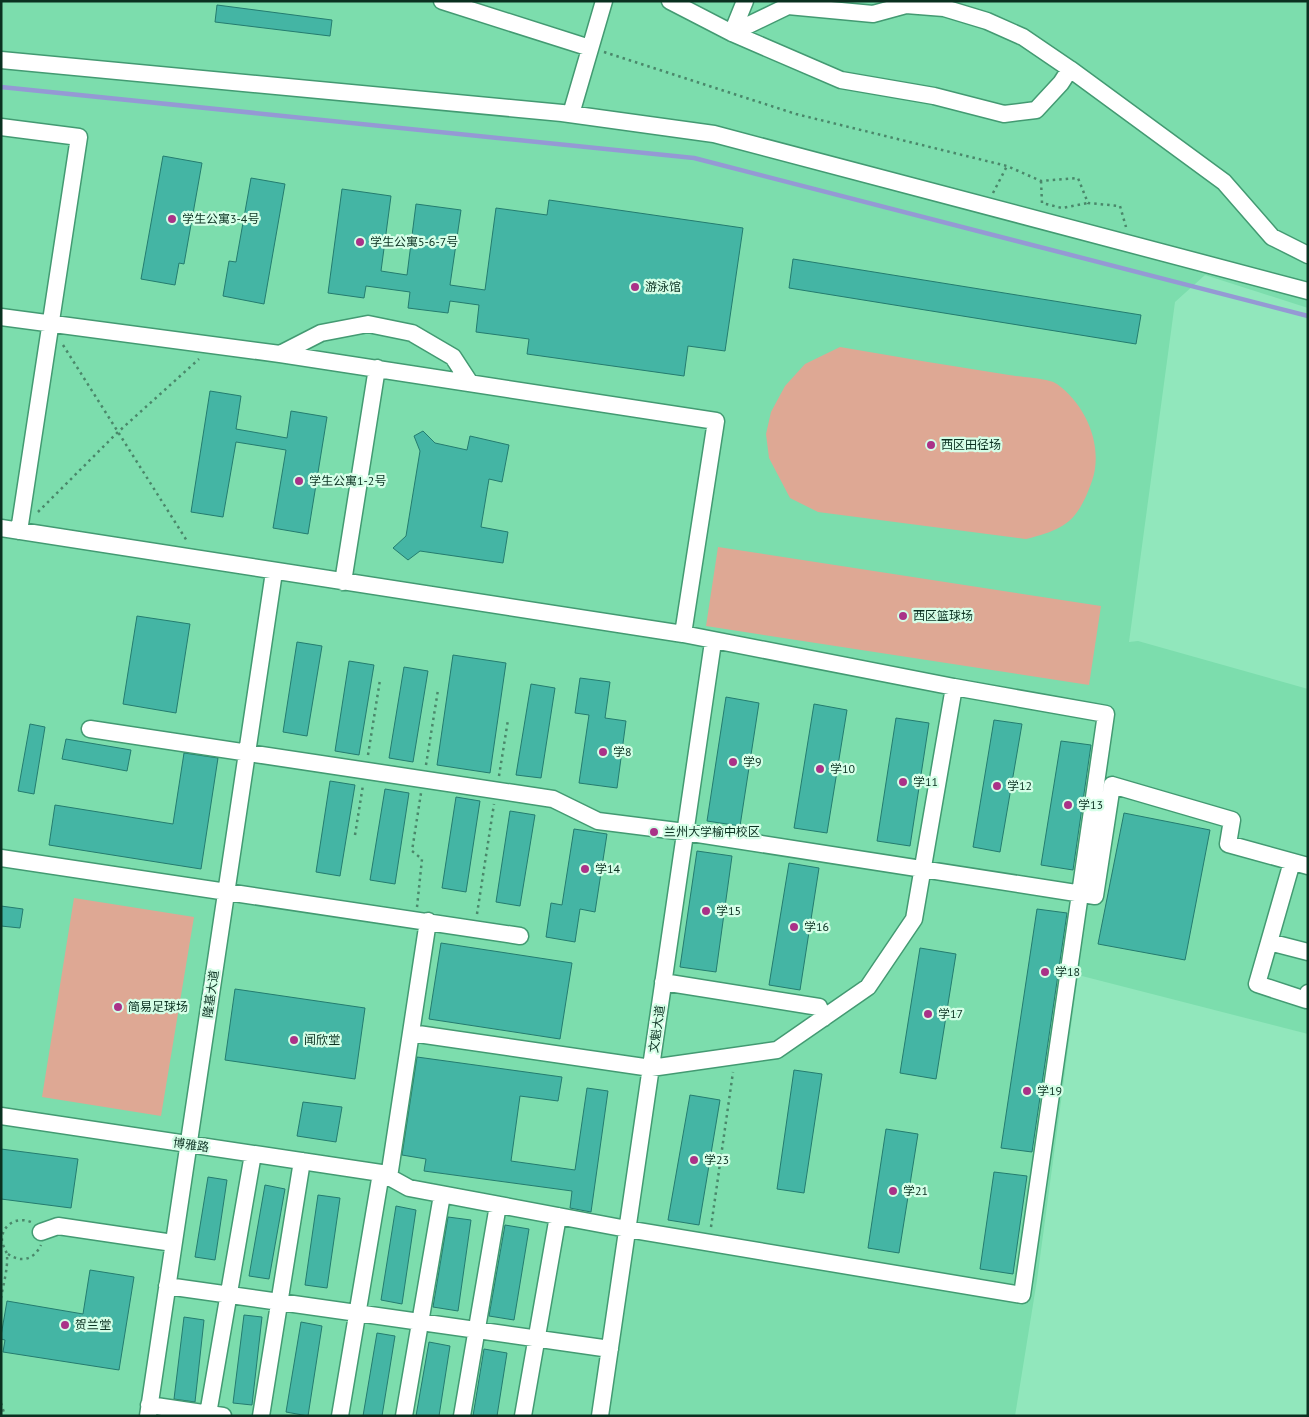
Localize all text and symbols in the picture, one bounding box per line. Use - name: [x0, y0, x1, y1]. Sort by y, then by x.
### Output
- place label: 学生公寓3-4号: [182, 211, 259, 226]
- marker: 学生公寓3-4号: [166, 213, 178, 225]
- place label: 学生公寓5-6-7号: [370, 234, 458, 249]
- marker: 学生公寓5-6-7号: [354, 236, 366, 248]
- place label: 游泳馆: [645, 279, 681, 294]
- marker: 游泳馆: [629, 281, 641, 293]
- place label: 西区田径场: [941, 437, 1001, 452]
- marker: 西区田径场: [925, 439, 937, 451]
- place label: 学生公寓1-2号: [309, 473, 386, 488]
- marker: 学生公寓1-2号: [293, 475, 305, 487]
- place label: 西区篮球场: [913, 608, 973, 623]
- marker: 西区篮球场: [897, 610, 909, 622]
- place label: 学8: [613, 744, 632, 759]
- marker: 学8: [597, 746, 609, 758]
- place label: 学9: [743, 754, 762, 769]
- marker: 学9: [727, 756, 739, 768]
- place label: 学10: [830, 761, 856, 776]
- marker: 学10: [814, 763, 826, 775]
- place label: 学11: [913, 774, 938, 789]
- marker: 学11: [897, 776, 909, 788]
- place label: 学12: [1007, 778, 1032, 793]
- marker: 学12: [991, 780, 1003, 792]
- place label: 学13: [1078, 797, 1103, 812]
- marker: 学13: [1062, 799, 1074, 811]
- place label: 兰州大学榆中校区: [664, 824, 760, 839]
- marker: 兰州大学榆中校区: [648, 826, 660, 838]
- place label: 学14: [595, 861, 621, 876]
- marker: 学14: [579, 863, 591, 875]
- place label: 学15: [716, 903, 741, 918]
- marker: 学15: [700, 905, 712, 917]
- place label: 学16: [804, 919, 829, 934]
- marker: 学16: [788, 921, 800, 933]
- place label: 学18: [1055, 964, 1080, 979]
- marker: 学18: [1039, 966, 1051, 978]
- street label: 隆基大道: [200, 969, 221, 1019]
- place label: 简易足球场: [128, 999, 188, 1014]
- marker: 简易足球场: [112, 1001, 124, 1013]
- street label: 文魁大道: [646, 1004, 667, 1054]
- place label: 学17: [938, 1006, 963, 1021]
- marker: 学17: [922, 1008, 934, 1020]
- place label: 闻欣堂: [304, 1032, 340, 1047]
- marker: 闻欣堂: [288, 1034, 300, 1046]
- place label: 学19: [1037, 1083, 1062, 1098]
- marker: 学19: [1021, 1085, 1033, 1097]
- street label: 博雅路: [172, 1135, 210, 1154]
- place label: 学23: [704, 1152, 729, 1167]
- marker: 学23: [688, 1154, 700, 1166]
- place label: 学21: [903, 1183, 928, 1198]
- marker: 学21: [887, 1185, 899, 1197]
- place label: 贺兰堂: [75, 1317, 111, 1332]
- marker: 贺兰堂: [59, 1319, 71, 1331]

